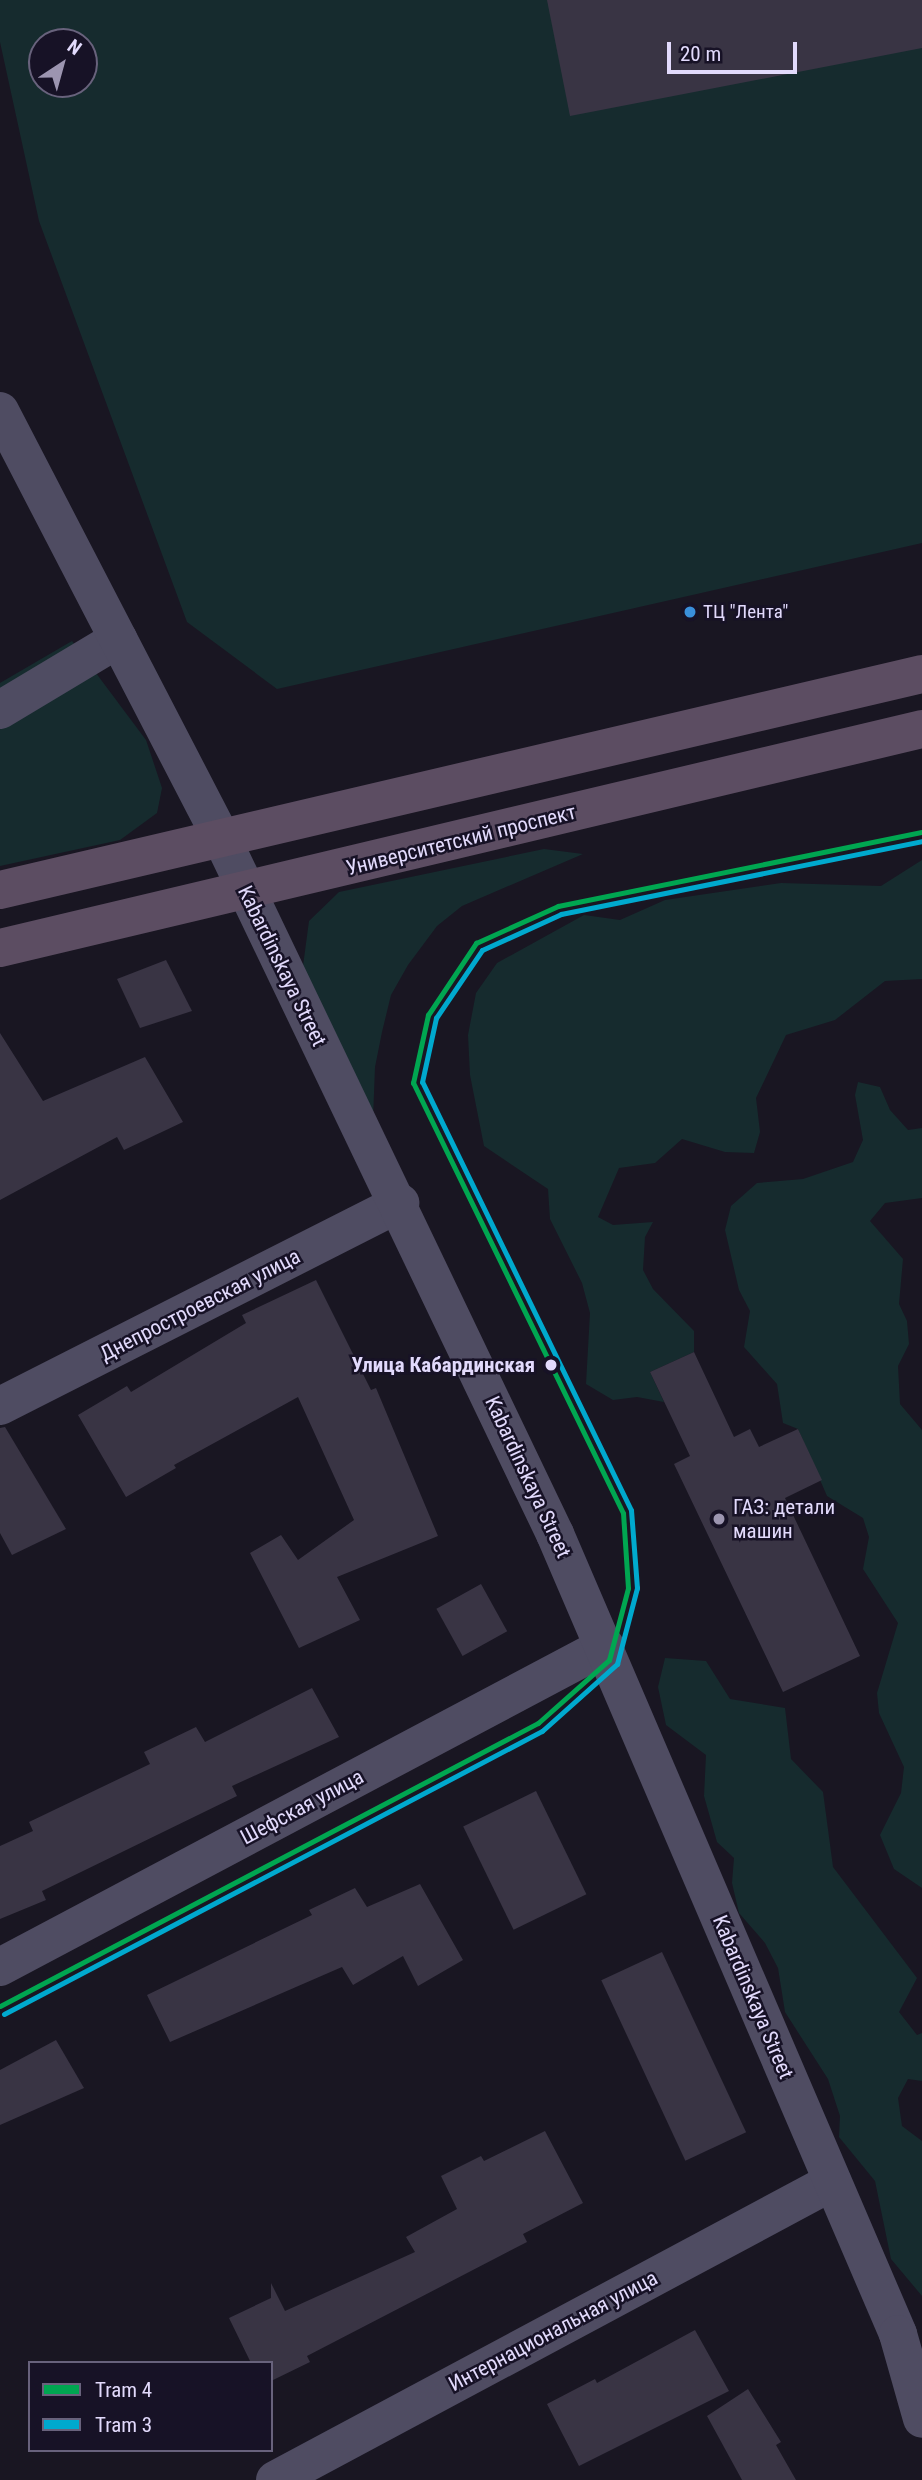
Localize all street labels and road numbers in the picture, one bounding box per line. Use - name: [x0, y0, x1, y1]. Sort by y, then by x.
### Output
- street label: Университетский проспект: [344, 799, 578, 881]
- street label: Kabardinskaya Street: [232, 882, 332, 1050]
- street label: Днепростроевская улица: [96, 1243, 304, 1367]
- street label: Kabardinskaya Street: [480, 1392, 576, 1562]
- street label: Шефская улица: [236, 1764, 368, 1850]
- street label: Kabardinskaya Street: [707, 1911, 799, 2083]
- street label: Интернациональная улица: [444, 2265, 662, 2397]

